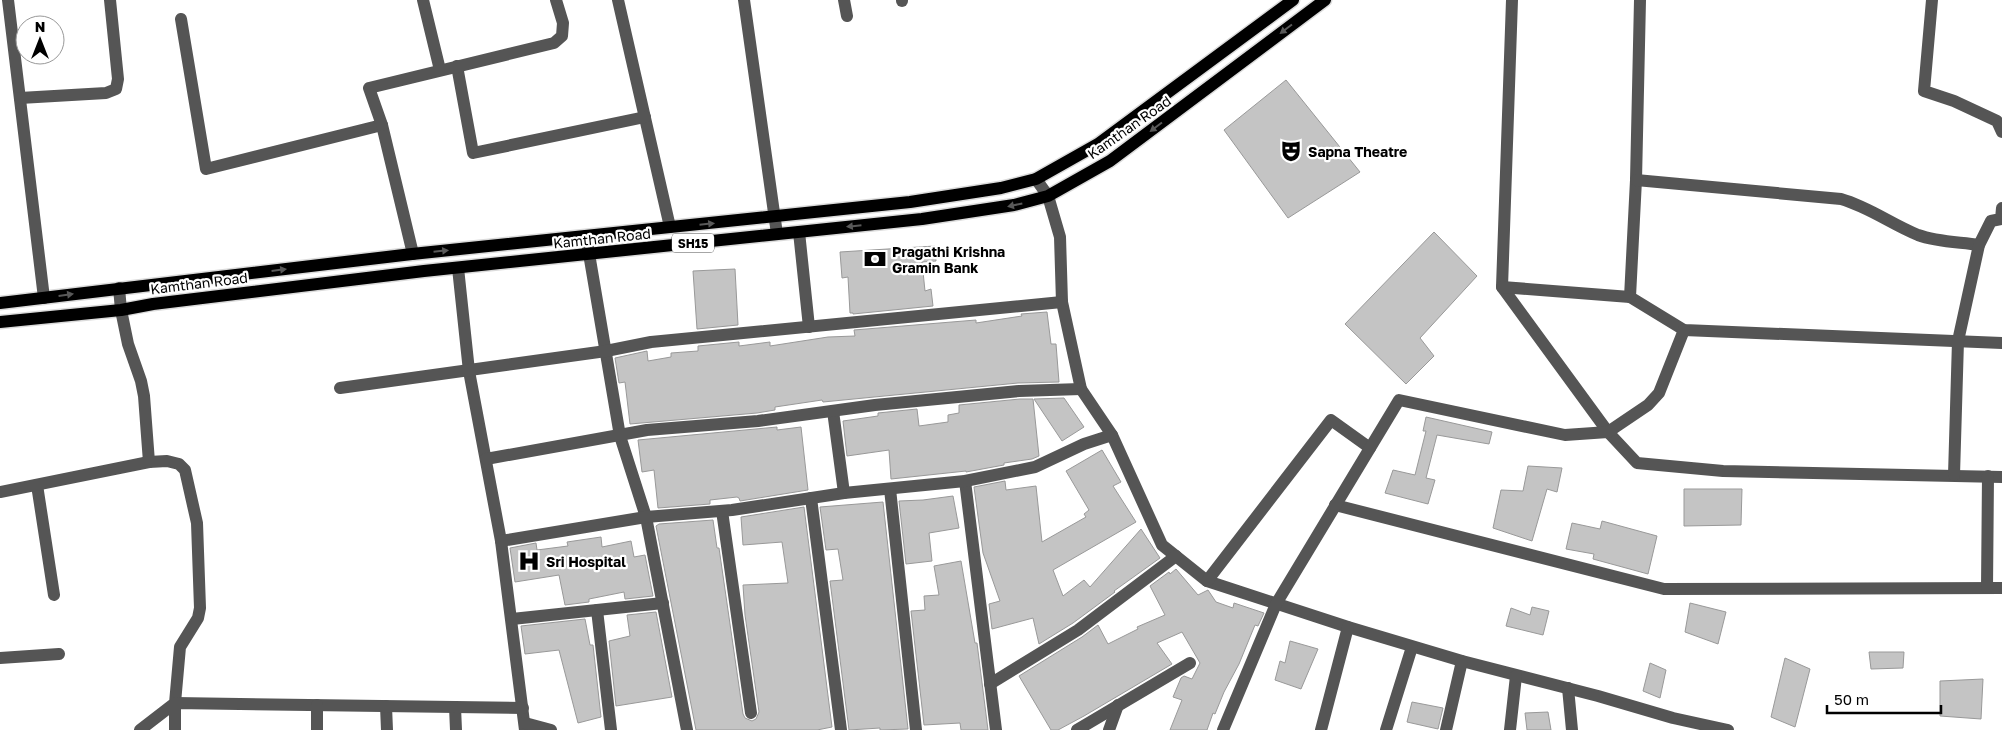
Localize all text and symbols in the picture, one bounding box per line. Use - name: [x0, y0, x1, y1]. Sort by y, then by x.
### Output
- north arrow: [15, 15, 65, 65]
- text: N: [35, 18, 45, 35]
- one-way arrow: [1280, 24, 1293, 35]
- street label: Kamthan Road: [1084, 92, 1174, 162]
- one-way arrow: [1149, 122, 1163, 132]
- theatre icon: Sapna Theatre: [1278, 138, 1304, 164]
- place label: Sapna Theatre: [1308, 143, 1407, 160]
- one-way arrow: [1006, 201, 1022, 209]
- one-way arrow: [699, 219, 715, 227]
- one-way arrow: [846, 222, 862, 230]
- street label: Kamthan Road: [552, 224, 652, 252]
- road number: SH15: [672, 234, 714, 252]
- place label: Pragathi Krishna Gramin Bank: [892, 243, 1005, 276]
- bank icon: Pragathi Krishna Gramin Bank: [862, 246, 888, 272]
- one-way arrow: [433, 247, 449, 255]
- one-way arrow: [272, 266, 288, 274]
- street label: Kamthan Road: [149, 269, 249, 297]
- one-way arrow: [58, 291, 74, 299]
- hospital icon: Sri Hospital: [516, 548, 542, 574]
- place label: Sri Hospital: [546, 553, 626, 570]
- scale bar: [1827, 682, 1941, 714]
- text: 50 m: [1834, 690, 1869, 708]

